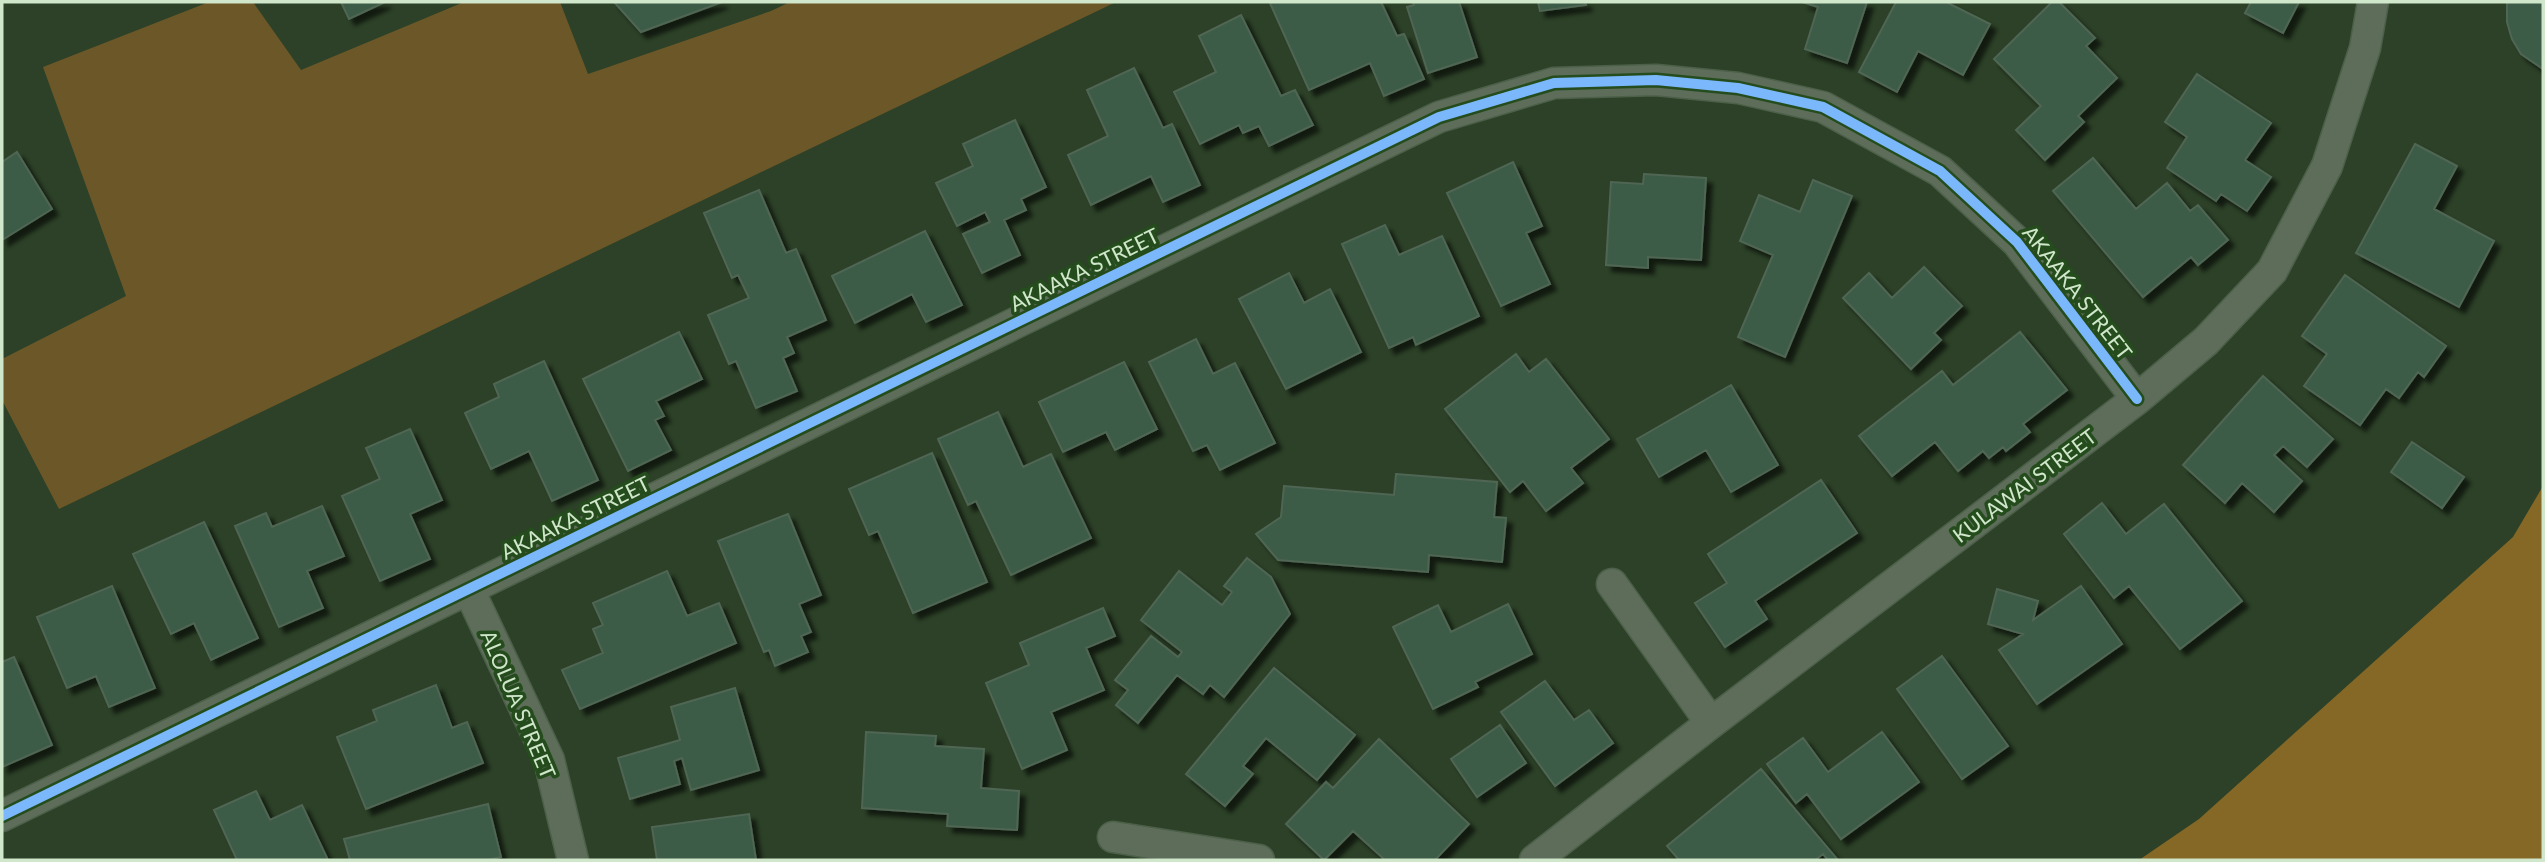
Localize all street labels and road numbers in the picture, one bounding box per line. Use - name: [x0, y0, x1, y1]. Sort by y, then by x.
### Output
- street label: AKAAKA STREET: [2018, 220, 2138, 364]
- street label: AKAAKA STREET: [1005, 222, 1163, 316]
- street label: KULAWAI STREET: [1947, 422, 2101, 547]
- street label: AKAAKA STREET: [496, 470, 654, 564]
- street label: ALOLUA STREET: [476, 626, 562, 783]

